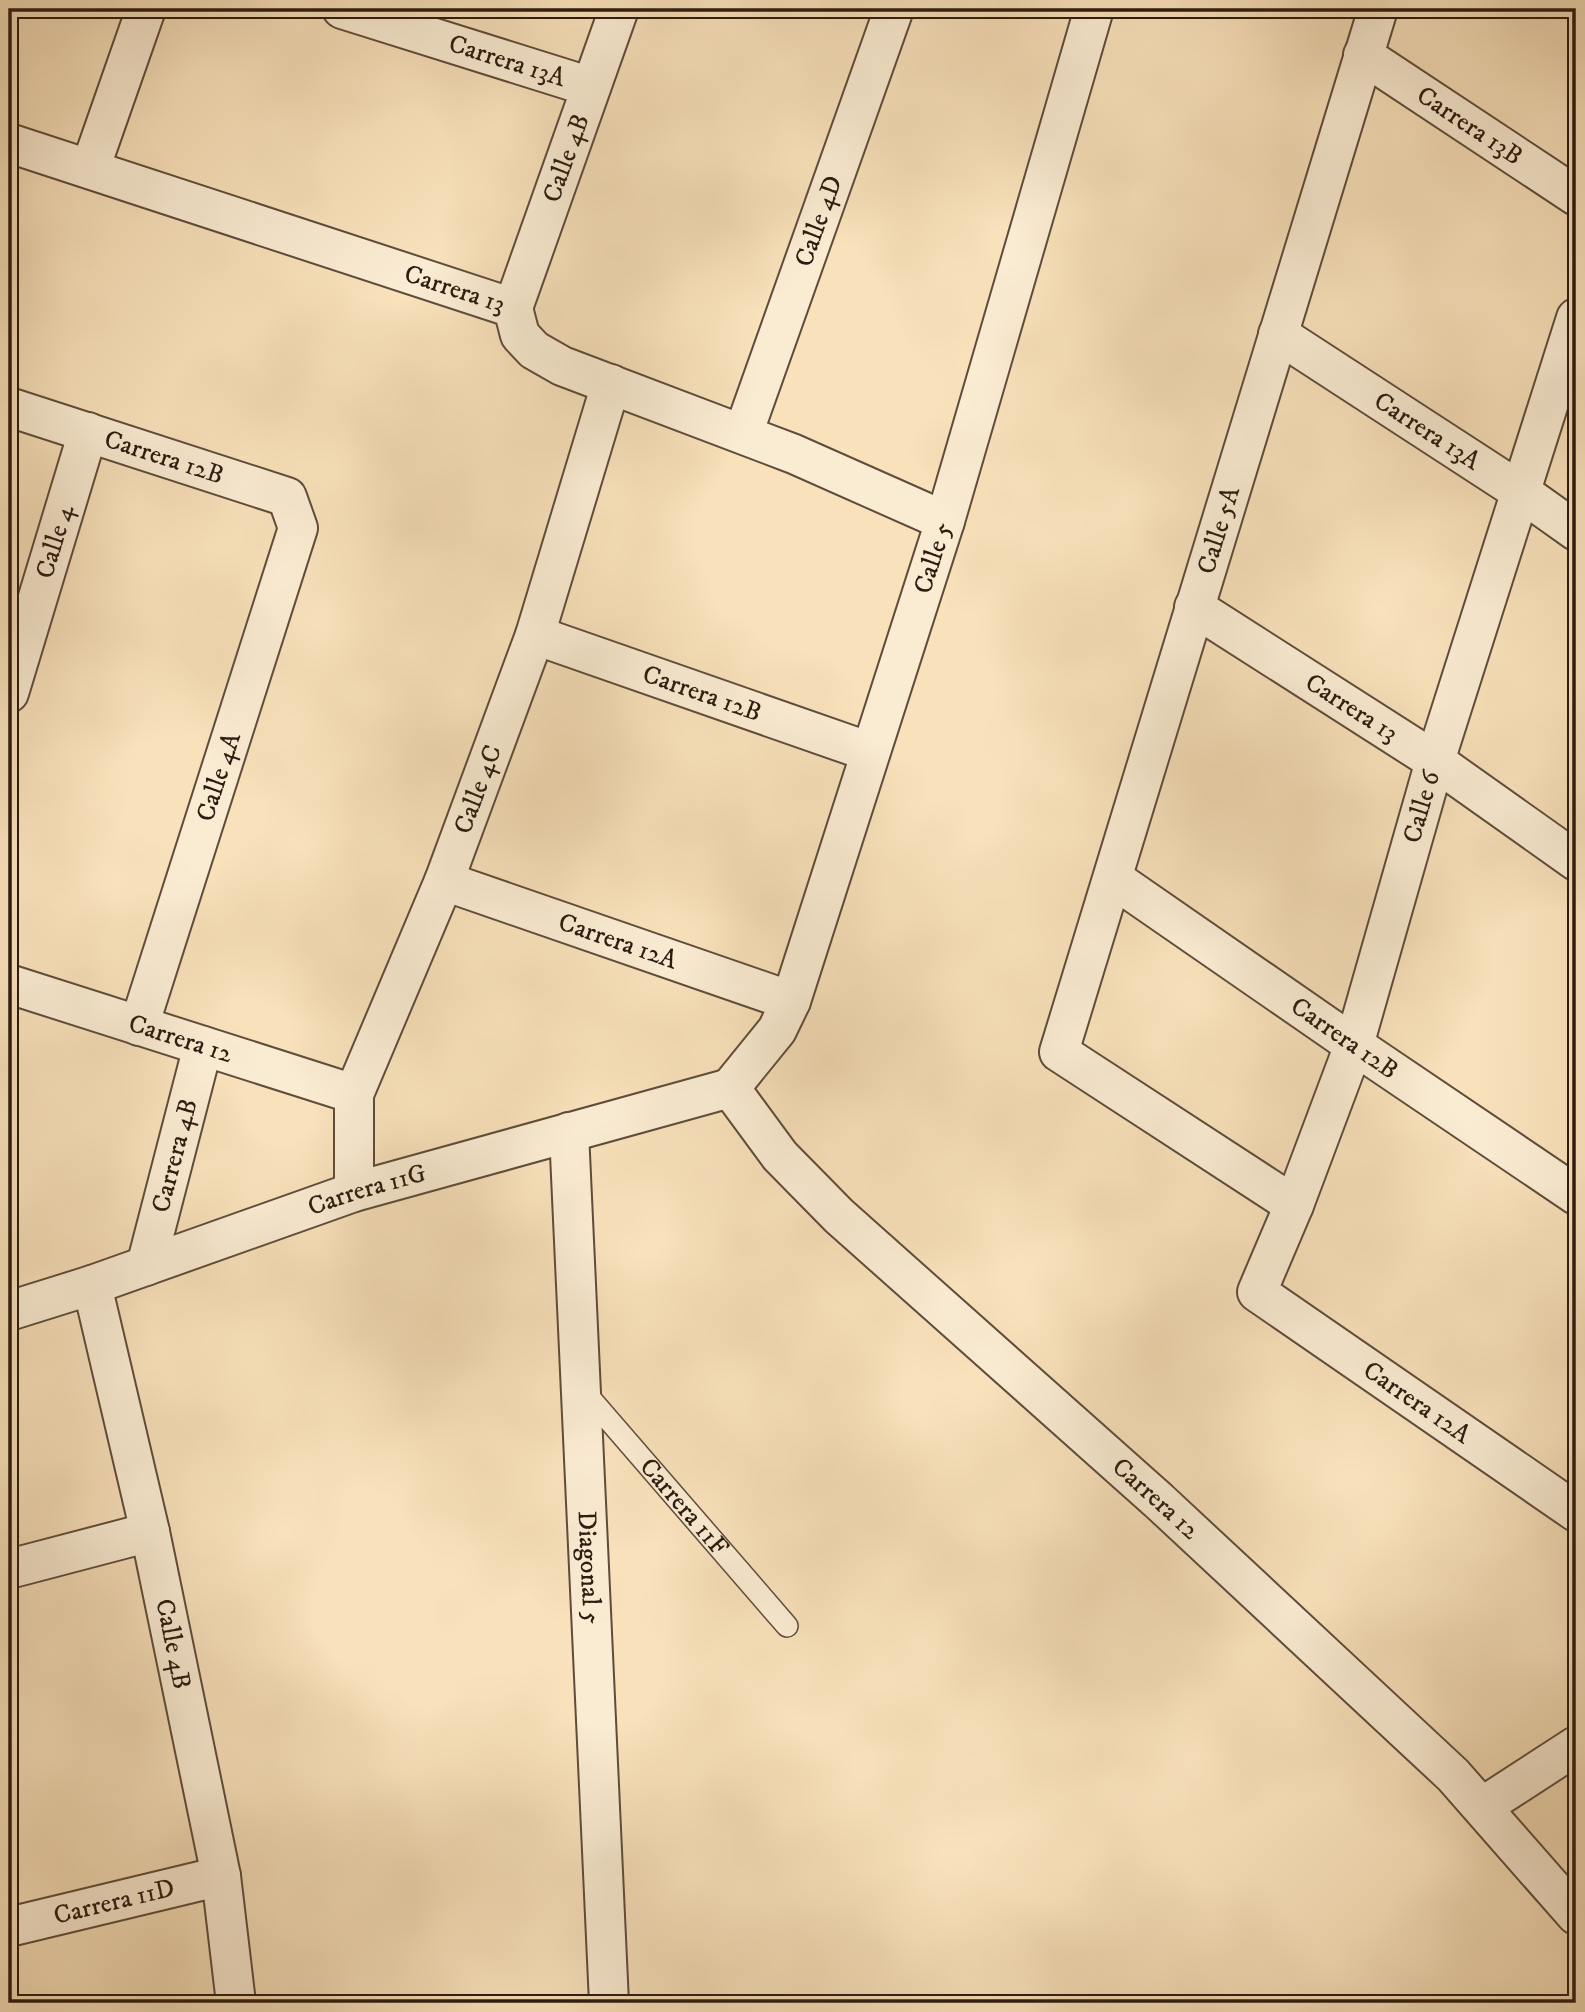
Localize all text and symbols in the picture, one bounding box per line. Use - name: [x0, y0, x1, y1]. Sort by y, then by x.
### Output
- street label: Carrera 13A: [445, 27, 570, 95]
- street label: Carrera 13B: [1410, 79, 1529, 173]
- street label: Calle 4B: [535, 109, 597, 207]
- street label: Calle 4D: [787, 171, 850, 271]
- street label: Carrera 13: [400, 257, 509, 321]
- street label: Carrera 13A: [1368, 384, 1487, 478]
- street label: Carrera 12B: [100, 422, 228, 492]
- street label: Calle 5A: [1190, 482, 1248, 578]
- street label: Calle 4: [28, 500, 82, 583]
- street label: Calle 5: [906, 518, 960, 598]
- street label: Carrera 12B: [638, 657, 766, 729]
- street label: Carrera 13: [1299, 666, 1404, 750]
- street label: Calle 4A: [189, 728, 249, 826]
- street label: Calle 4C: [446, 740, 509, 838]
- street label: Calle 6: [1396, 766, 1448, 847]
- street label: Carrera 12A: [554, 905, 682, 977]
- street label: Carrera 12B: [1284, 990, 1405, 1087]
- street label: Carrera 12: [124, 1007, 237, 1071]
- street label: Carrera 4B: [144, 1095, 205, 1216]
- street label: Carrera 11G: [303, 1156, 430, 1224]
- street label: Carrera 12A: [1357, 1354, 1478, 1451]
- street label: Carrera 12: [1105, 1450, 1207, 1547]
- street label: Carrera 11F: [632, 1451, 736, 1563]
- street label: Diagonal 5: [570, 1510, 608, 1625]
- street label: Calle 4B: [148, 1596, 199, 1692]
- street label: Carrera 11D: [50, 1871, 178, 1932]

